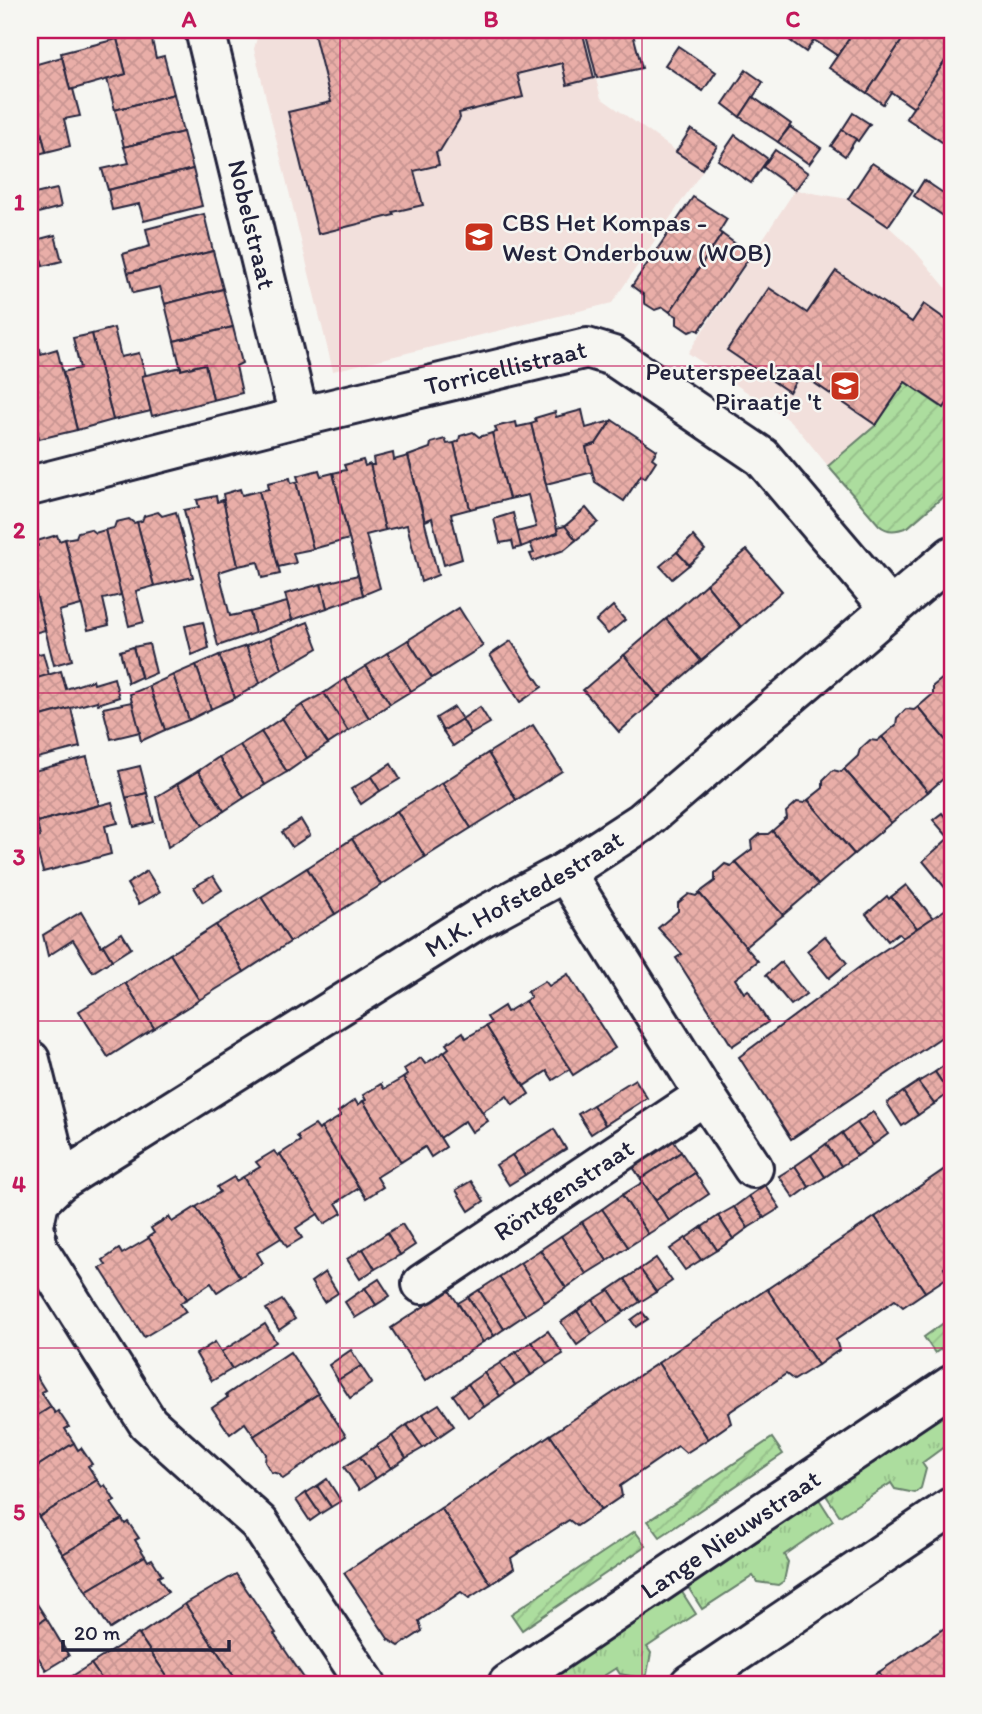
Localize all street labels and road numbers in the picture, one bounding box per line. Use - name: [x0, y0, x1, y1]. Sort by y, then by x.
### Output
- street label: Nobelstraat: [221, 156, 283, 293]
- street label: Torricellistraat: [421, 333, 590, 402]
- street label: M.K. Hofstedestraat: [419, 823, 629, 965]
- street label: Röntgenstraat: [487, 1131, 640, 1248]
- street label: Lange Nieuwstraat: [634, 1462, 826, 1606]

